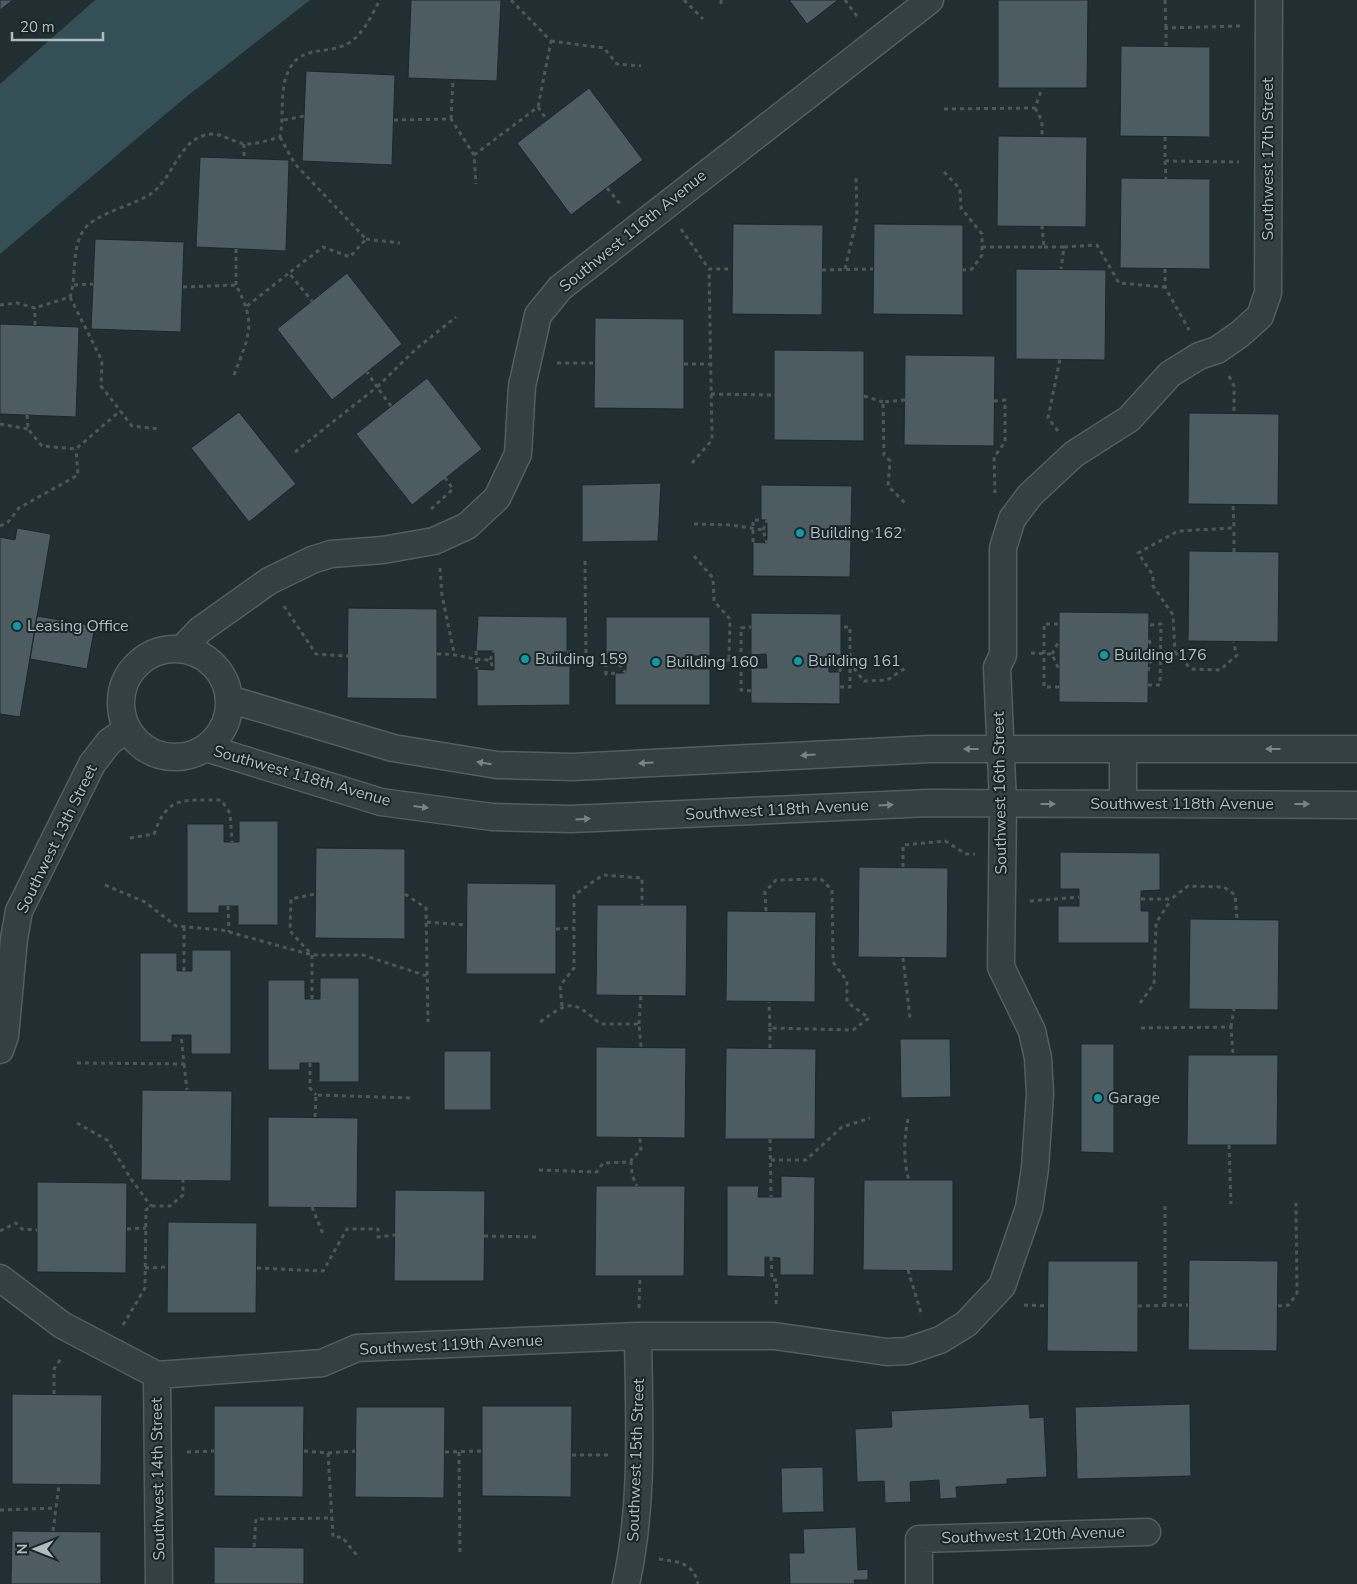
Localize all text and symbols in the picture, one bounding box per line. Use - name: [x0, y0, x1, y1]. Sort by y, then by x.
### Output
- scale bar: [12, 10, 104, 42]
- text: 20 m: [20, 17, 55, 37]
- street label: Southwest 17th Street: [1257, 77, 1279, 241]
- street label: Southwest 116th Avenue: [555, 165, 711, 297]
- place label: Building 162: [810, 522, 903, 544]
- marker: Building 162: [794, 527, 806, 539]
- place label: Leasing Office: [27, 615, 129, 637]
- marker: Leasing Office: [11, 620, 23, 632]
- place label: Building 176: [1114, 644, 1207, 666]
- place label: Building 159: [535, 648, 628, 670]
- marker: Building 176: [1098, 649, 1110, 661]
- place label: Building 161: [808, 650, 901, 672]
- place label: Building 160: [666, 651, 759, 673]
- marker: Building 159: [519, 653, 531, 665]
- marker: Building 161: [792, 655, 804, 667]
- marker: Building 160: [650, 656, 662, 668]
- street label: Southwest 16th Street: [988, 711, 1012, 875]
- street label: Southwest 118th Avenue: [211, 740, 393, 812]
- one-way arrow: [962, 745, 978, 753]
- one-way arrow: [1265, 745, 1281, 753]
- one-way arrow: [800, 751, 816, 759]
- one-way arrow: [475, 758, 491, 766]
- street label: Southwest 13th Street: [11, 760, 103, 917]
- one-way arrow: [638, 760, 654, 768]
- street label: Southwest 118th Avenue: [1090, 793, 1274, 815]
- street label: Southwest 118th Avenue: [685, 794, 869, 826]
- one-way arrow: [1040, 800, 1056, 808]
- one-way arrow: [1294, 800, 1310, 808]
- one-way arrow: [878, 801, 894, 809]
- one-way arrow: [414, 803, 430, 811]
- one-way arrow: [576, 814, 592, 822]
- place label: Garage: [1108, 1087, 1160, 1109]
- marker: Garage: [1092, 1092, 1104, 1104]
- street label: Southwest 119th Avenue: [359, 1329, 543, 1361]
- street label: Southwest 15th Street: [622, 1378, 650, 1542]
- street label: Southwest 14th Street: [146, 1397, 170, 1561]
- street label: Southwest 120th Avenue: [941, 1521, 1125, 1549]
- north arrow: [10, 1524, 60, 1574]
- text: N: [13, 1544, 32, 1554]

